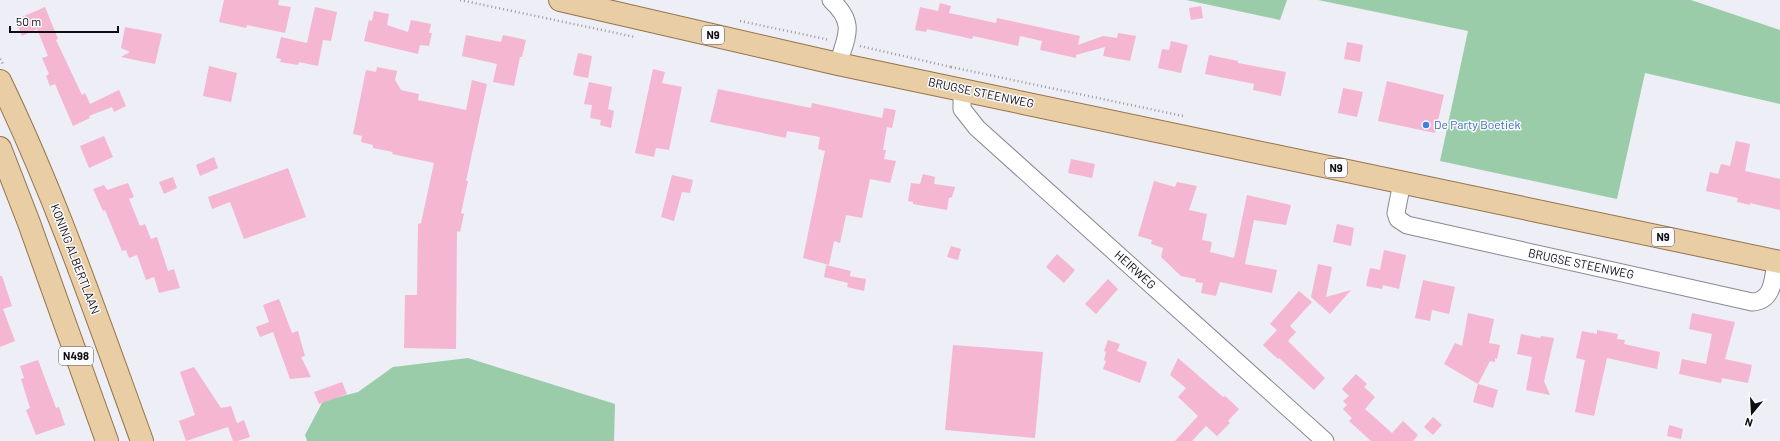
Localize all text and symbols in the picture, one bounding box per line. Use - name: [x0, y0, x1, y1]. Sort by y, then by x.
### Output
- scale bar: [10, 8, 118, 34]
- text: 50 m: [16, 14, 41, 28]
- road number: N9: [702, 26, 724, 44]
- street label: BRUGSE STEENWEG: [927, 74, 1035, 110]
- place label: De Party Boetiek: [1434, 117, 1520, 131]
- marker: De Party Boetiek: [1421, 120, 1431, 130]
- road number: N9: [1325, 159, 1347, 177]
- street label: KONING ALBERTLAAN: [48, 202, 103, 316]
- road number: N9: [1652, 228, 1674, 246]
- street label: BRUGSE STEENWEG: [1527, 245, 1635, 281]
- street label: HEIRWEG: [1112, 247, 1159, 291]
- road number: N498: [59, 347, 93, 365]
- north arrow: [1732, 393, 1772, 433]
- text: N: [1743, 416, 1754, 430]

